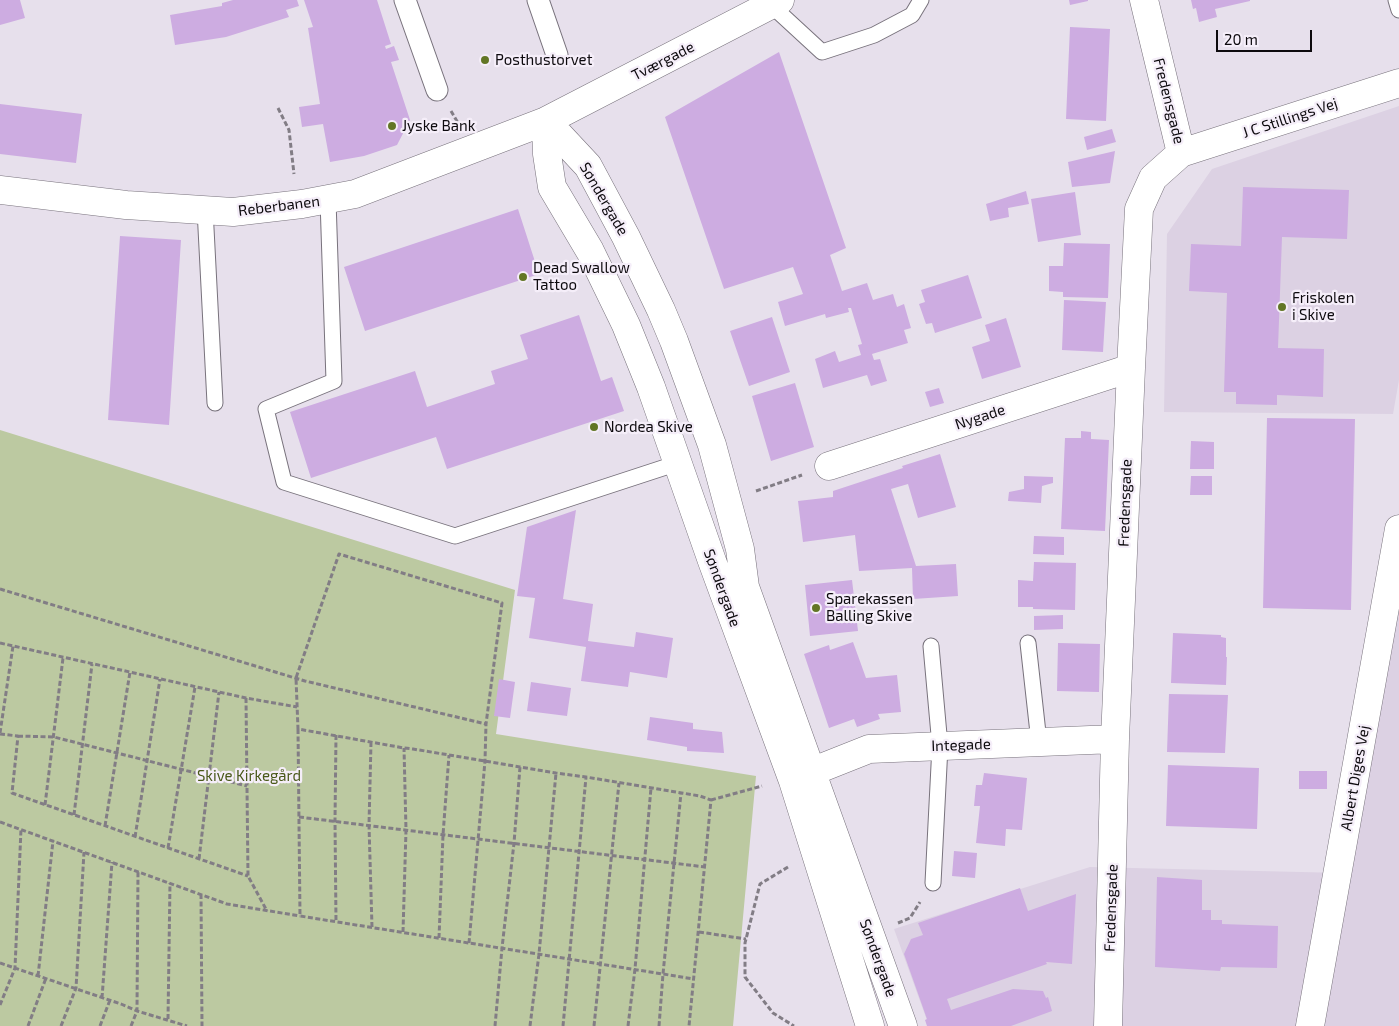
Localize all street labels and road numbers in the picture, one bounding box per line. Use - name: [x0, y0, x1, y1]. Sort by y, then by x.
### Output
- street label: Tværgade: [629, 38, 697, 84]
- street label: Fredensgade: [1150, 56, 1188, 146]
- street label: J C Stillings Vej: [1240, 94, 1340, 142]
- street label: Søndergade: [576, 159, 632, 239]
- street label: Reberbanen: [237, 192, 321, 220]
- street label: Nygade: [953, 400, 1007, 434]
- street label: Fredensgade: [1114, 459, 1136, 547]
- street label: Søndergade: [700, 547, 744, 629]
- street label: Albert Diges Vej: [1337, 724, 1373, 832]
- street label: Integade: [931, 735, 991, 755]
- street label: Fredensgade: [1100, 864, 1122, 952]
- street label: Søndergade: [856, 917, 900, 999]

